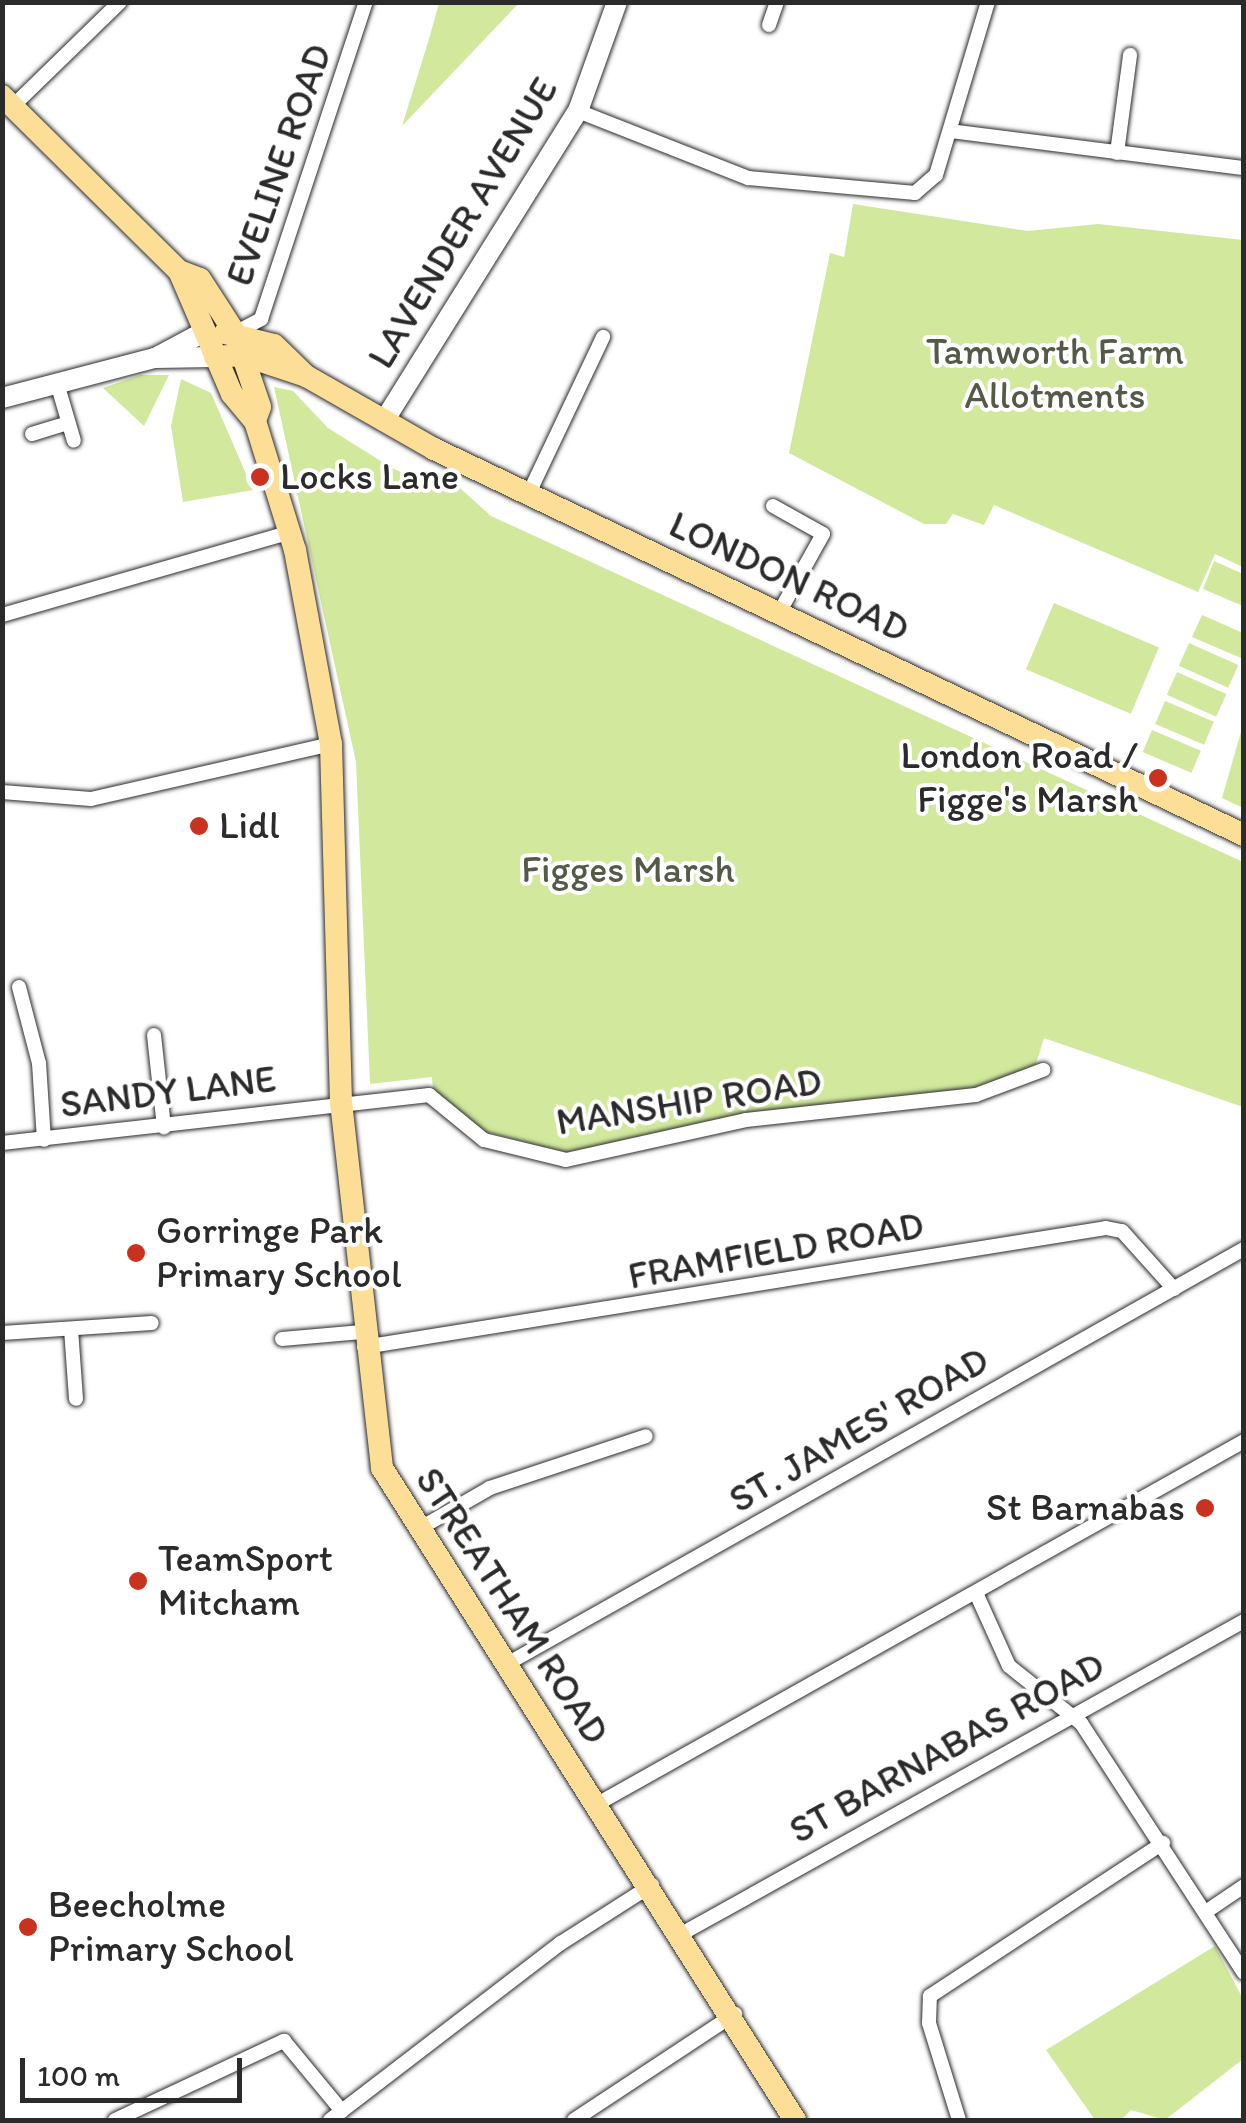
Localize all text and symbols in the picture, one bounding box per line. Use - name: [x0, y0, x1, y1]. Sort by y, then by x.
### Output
- street label: EVELINE ROAD: [216, 38, 342, 292]
- street label: LAVENDER AVENUE: [359, 70, 567, 376]
- park label: Tamworth Farm Allotments: [927, 329, 1183, 418]
- place label: Locks Lane: [280, 454, 460, 500]
- marker: Locks Lane: [249, 466, 271, 488]
- street label: LONDON ROAD: [663, 502, 915, 652]
- place label: London Road / Figge's Marsh: [902, 733, 1138, 822]
- marker: London Road / Figge's Marsh: [1147, 767, 1169, 789]
- place label: Lidl: [219, 803, 280, 849]
- marker: Lidl: [188, 815, 210, 837]
- park label: Figges Marsh: [521, 847, 735, 893]
- street label: SANDY LANE: [58, 1056, 278, 1128]
- street label: MANSHIP ROAD: [554, 1059, 824, 1145]
- street label: FRAMFIELD ROAD: [625, 1203, 927, 1299]
- place label: Gorringe Park Primary School: [156, 1208, 401, 1298]
- marker: Gorringe Park Primary School: [125, 1242, 147, 1264]
- street label: ST. JAMES' ROAD: [722, 1338, 996, 1522]
- street label: STREATHAM ROAD: [406, 1459, 618, 1753]
- place label: St Barnabas: [986, 1485, 1185, 1531]
- marker: St Barnabas: [1194, 1497, 1216, 1519]
- place label: TeamSport Mitcham: [158, 1536, 333, 1626]
- marker: TeamSport Mitcham: [127, 1570, 149, 1592]
- street label: ST BARNABAS ROAD: [782, 1643, 1112, 1853]
- place label: Beecholme Primary School: [48, 1882, 293, 1972]
- marker: Beecholme Primary School: [17, 1916, 39, 1938]
- scale bar: [25, 2038, 248, 2100]
- text: 100 m: [37, 2057, 120, 2094]

